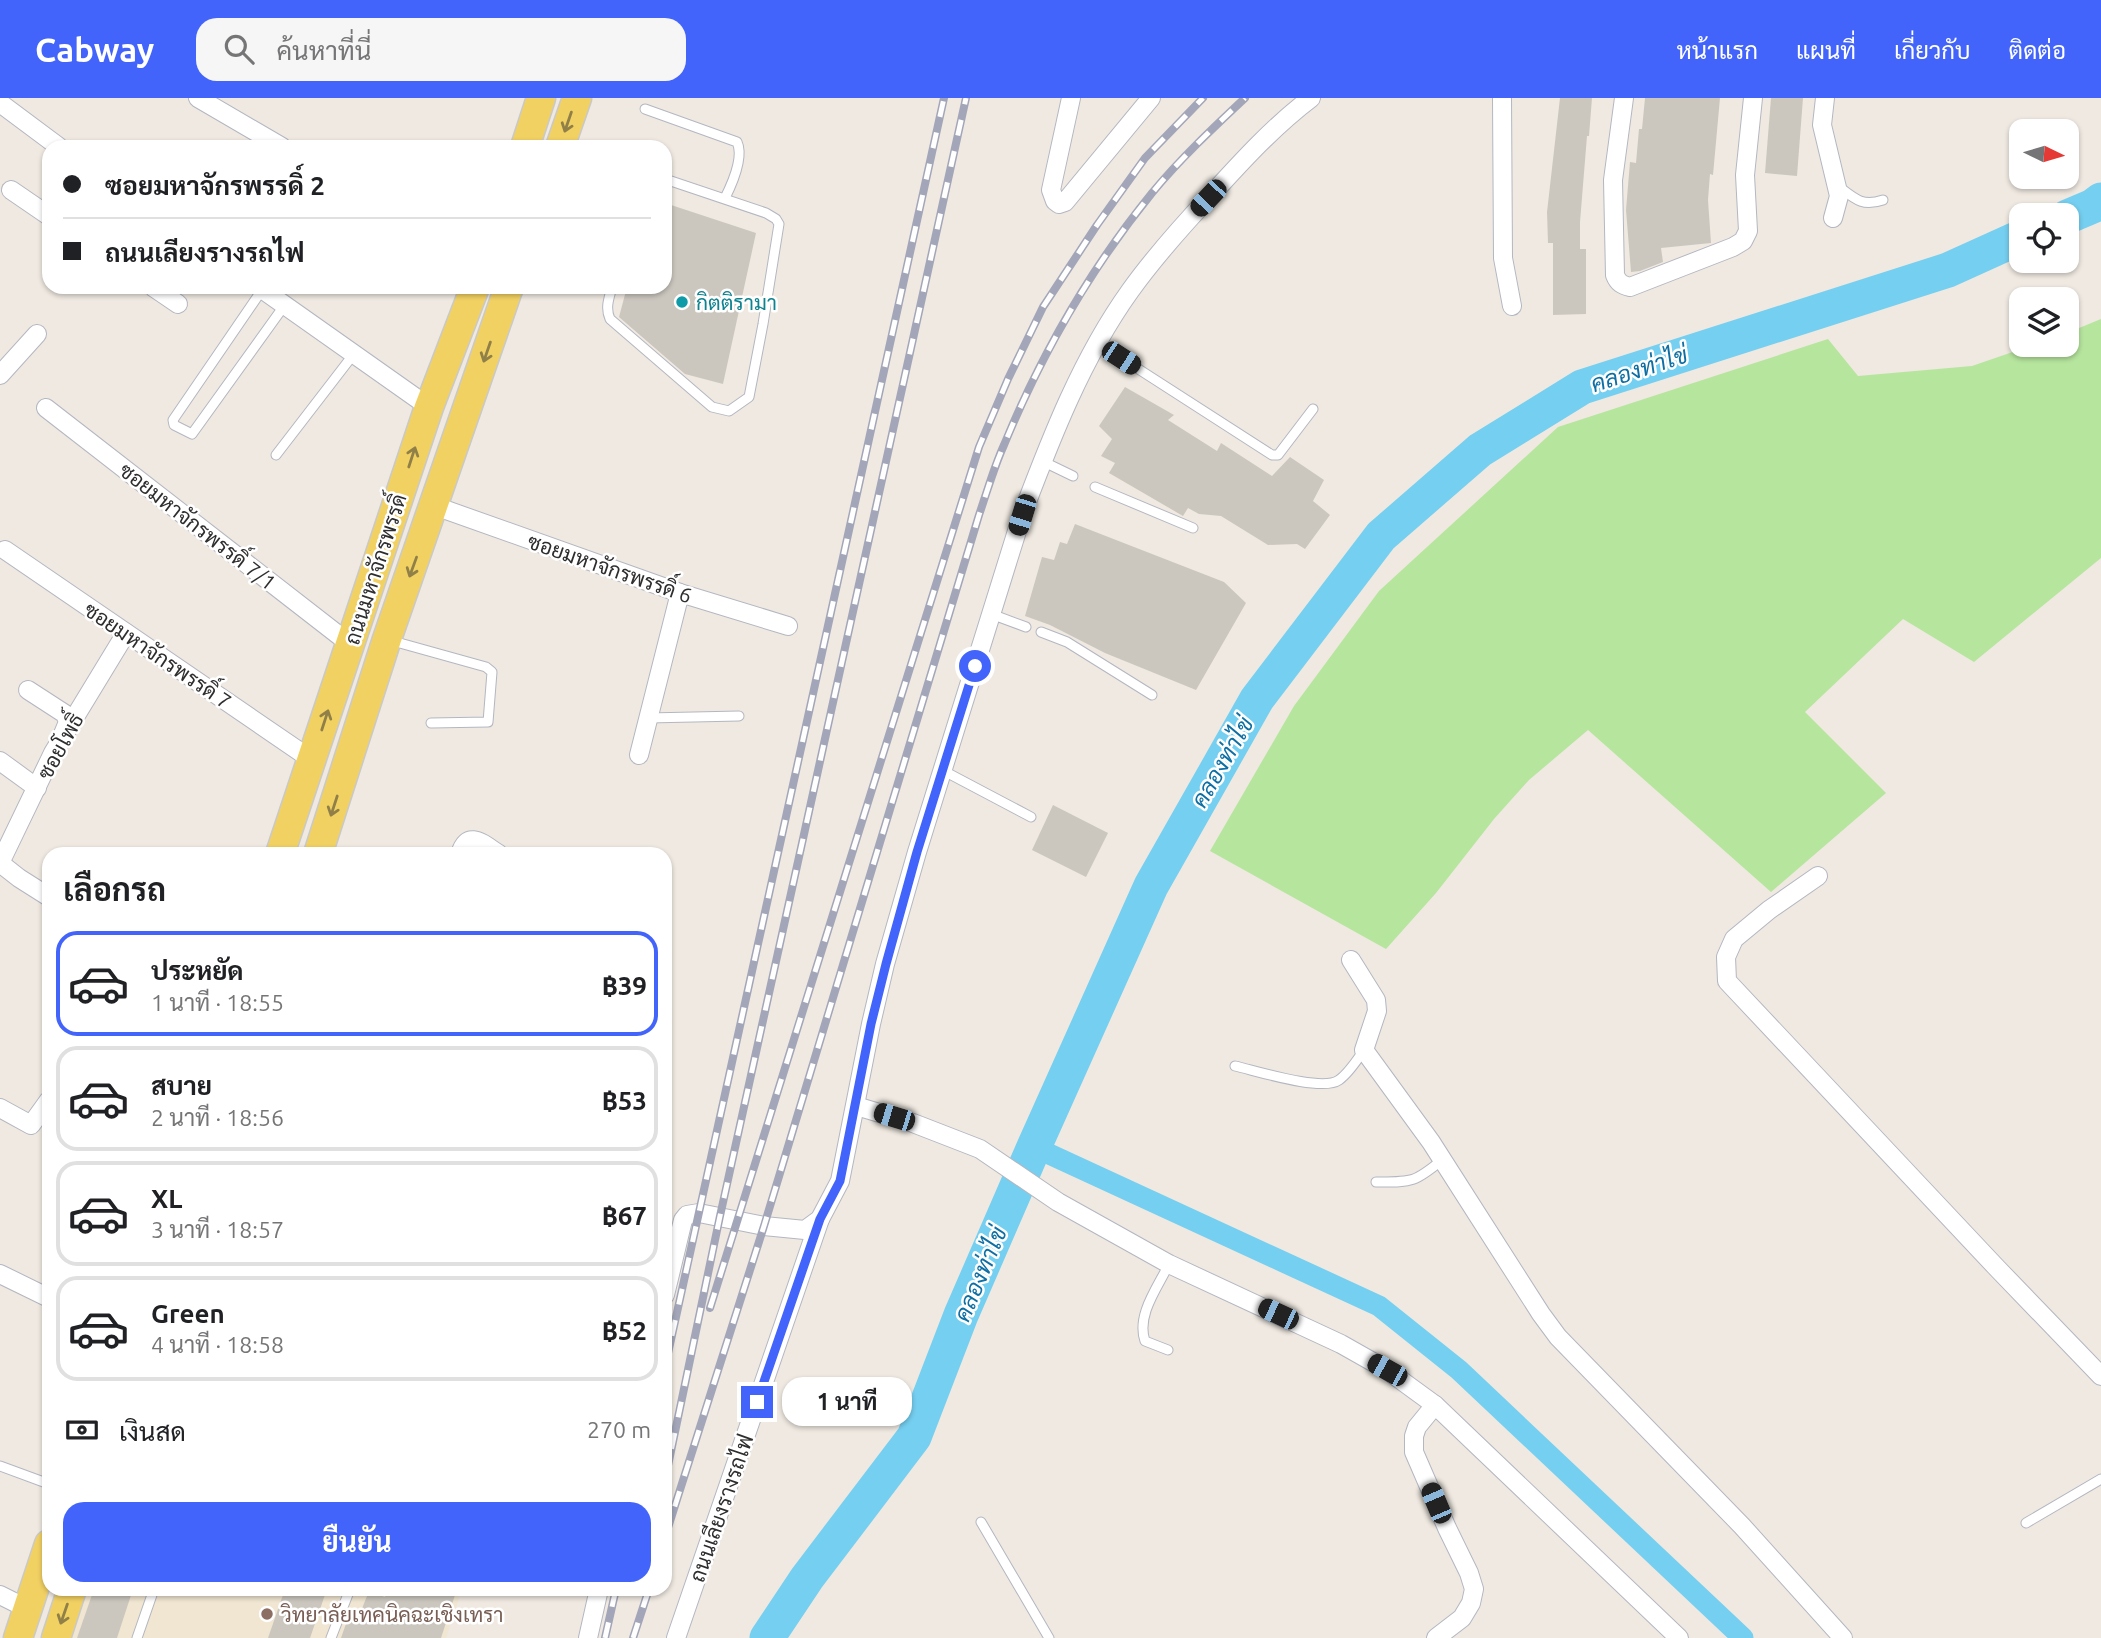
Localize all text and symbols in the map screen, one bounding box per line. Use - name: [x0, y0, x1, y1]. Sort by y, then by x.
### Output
- search box: [196, 18, 686, 81]
- icon: search: [220, 30, 258, 68]
- text: Cabway: [35, 31, 154, 68]
- text: ค้นหาที่นี่: [276, 36, 371, 65]
- text: หน้าแรก: [1677, 37, 1758, 64]
- text: แผนที่: [1796, 37, 1856, 64]
- text: เกี่ยวกับ: [1894, 37, 1971, 64]
- text: ติดต่อ: [2009, 37, 2066, 64]
- one-way arrow: [561, 111, 574, 133]
- north arrow: [2009, 119, 2079, 189]
- map controls: [2009, 119, 2079, 357]
- text: ซอยมหาจักรพรรดิ์ 2: [105, 171, 325, 200]
- car: [1186, 175, 1231, 221]
- button: locate: [2009, 203, 2079, 273]
- text: ถนนเลียงรางรถไฟ: [105, 238, 304, 267]
- button: layers: [2009, 287, 2079, 357]
- place label: กิตติรามา: [696, 290, 777, 314]
- marker: กิตติรามา: [674, 294, 690, 310]
- car: [1098, 338, 1145, 378]
- water label: คลองท่าไข่: [1587, 338, 1691, 396]
- one-way arrow: [480, 340, 492, 362]
- one-way arrow: [406, 446, 419, 468]
- street label: ซอยมหาจักรพรรดิ์ 7/1: [115, 452, 285, 594]
- street label: ถนนมหาจักรพรรดิ์: [333, 488, 411, 647]
- car: [1006, 492, 1039, 538]
- street label: ซอยมหาจักรพรรดิ์ 6: [525, 522, 698, 607]
- one-way arrow: [406, 555, 418, 577]
- street label: ซอยมหาจักรพรรดิ์ 7: [80, 591, 240, 713]
- route start: [959, 650, 991, 682]
- street label: ซอยโพธิ์: [26, 705, 88, 783]
- one-way arrow: [320, 709, 332, 731]
- water label: คลองท่าไข่: [1184, 710, 1258, 812]
- one-way arrow: [327, 795, 340, 817]
- text: เลือกรถ: [63, 871, 166, 907]
- icon: car: [67, 952, 130, 1015]
- text: ประหยัด: [151, 956, 244, 985]
- text: ฿39: [602, 971, 647, 1000]
- text: 1 นาที · 18:55: [151, 990, 284, 1015]
- icon: car: [67, 1067, 130, 1130]
- text: สบาย: [151, 1071, 212, 1100]
- text: ฿53: [602, 1086, 647, 1115]
- car: [871, 1101, 918, 1133]
- text: 2 นาที · 18:56: [151, 1105, 284, 1130]
- icon: car: [67, 1182, 130, 1245]
- text: XL: [151, 1184, 182, 1213]
- text: ฿67: [602, 1201, 647, 1230]
- text: 3 นาที · 18:57: [151, 1217, 284, 1242]
- water label: คลองท่าไข่: [946, 1221, 1011, 1325]
- car: [1255, 1296, 1302, 1332]
- icon: car: [67, 1297, 130, 1360]
- text: Green: [151, 1299, 225, 1328]
- text: ฿52: [602, 1316, 647, 1345]
- text: 4 นาที · 18:58: [151, 1332, 284, 1357]
- car: [1364, 1351, 1411, 1389]
- callout: 1 นาที: [782, 1378, 911, 1426]
- route end: [741, 1386, 773, 1418]
- text: 1 นาที: [817, 1389, 877, 1414]
- icon: cash: [63, 1411, 101, 1449]
- text: เงินสด: [119, 1417, 186, 1446]
- text: 270 m: [587, 1417, 651, 1442]
- street label: ถนนเลียงรางรถไฟ: [684, 1431, 758, 1585]
- car: [1419, 1480, 1454, 1526]
- button: ยืนยัน: [63, 1502, 651, 1582]
- one-way arrow: [57, 1602, 69, 1624]
- place label: วิทยาลัยเทคนิคฉะเชิงเทรา: [281, 1602, 504, 1626]
- marker: วิทยาลัยเทคนิคฉะเชิงเทรา: [259, 1606, 275, 1622]

